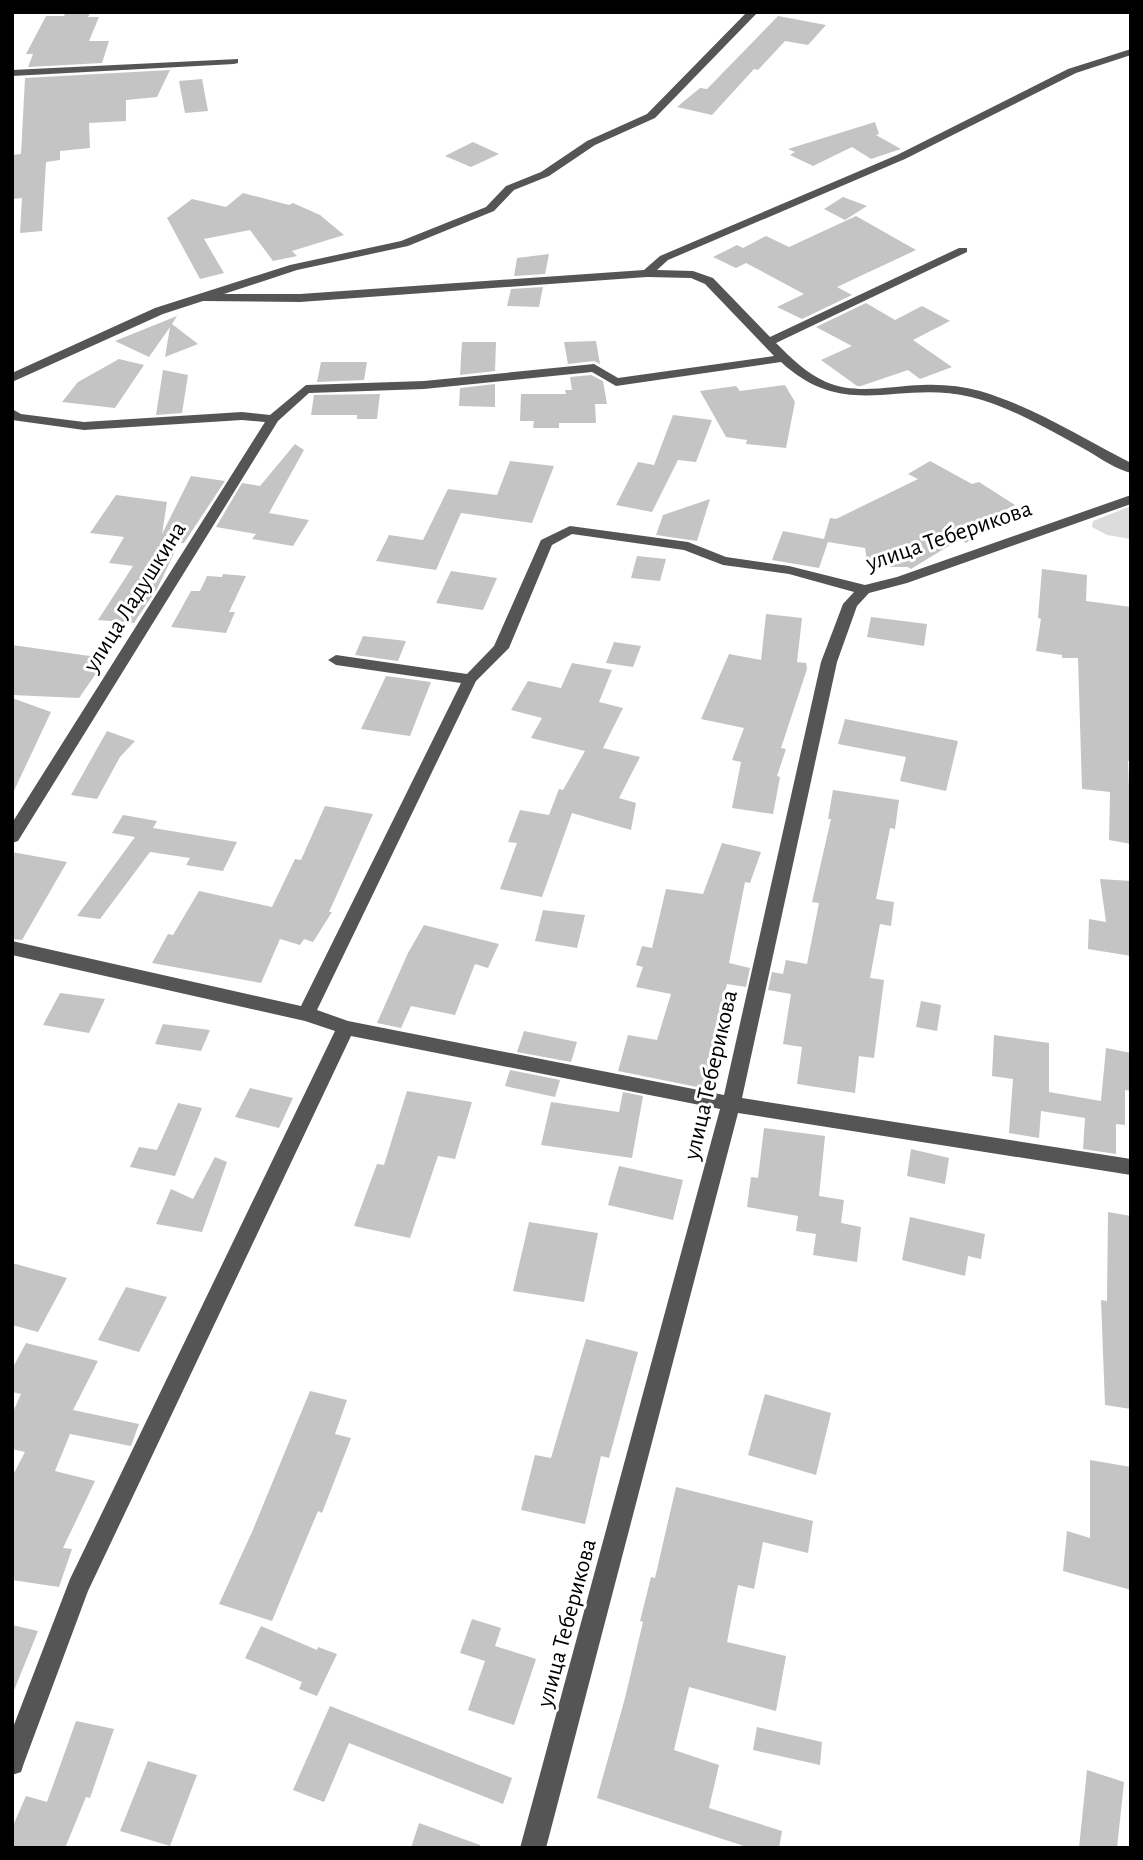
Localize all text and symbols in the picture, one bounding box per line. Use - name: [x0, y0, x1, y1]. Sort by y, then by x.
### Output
- street label: улица Теберикова: [862, 496, 1035, 576]
- street label: улица Ладушкина: [79, 518, 191, 677]
- street label: улица Теберикова: [680, 988, 742, 1163]
- street label: улица Теберикова: [533, 1536, 601, 1711]

